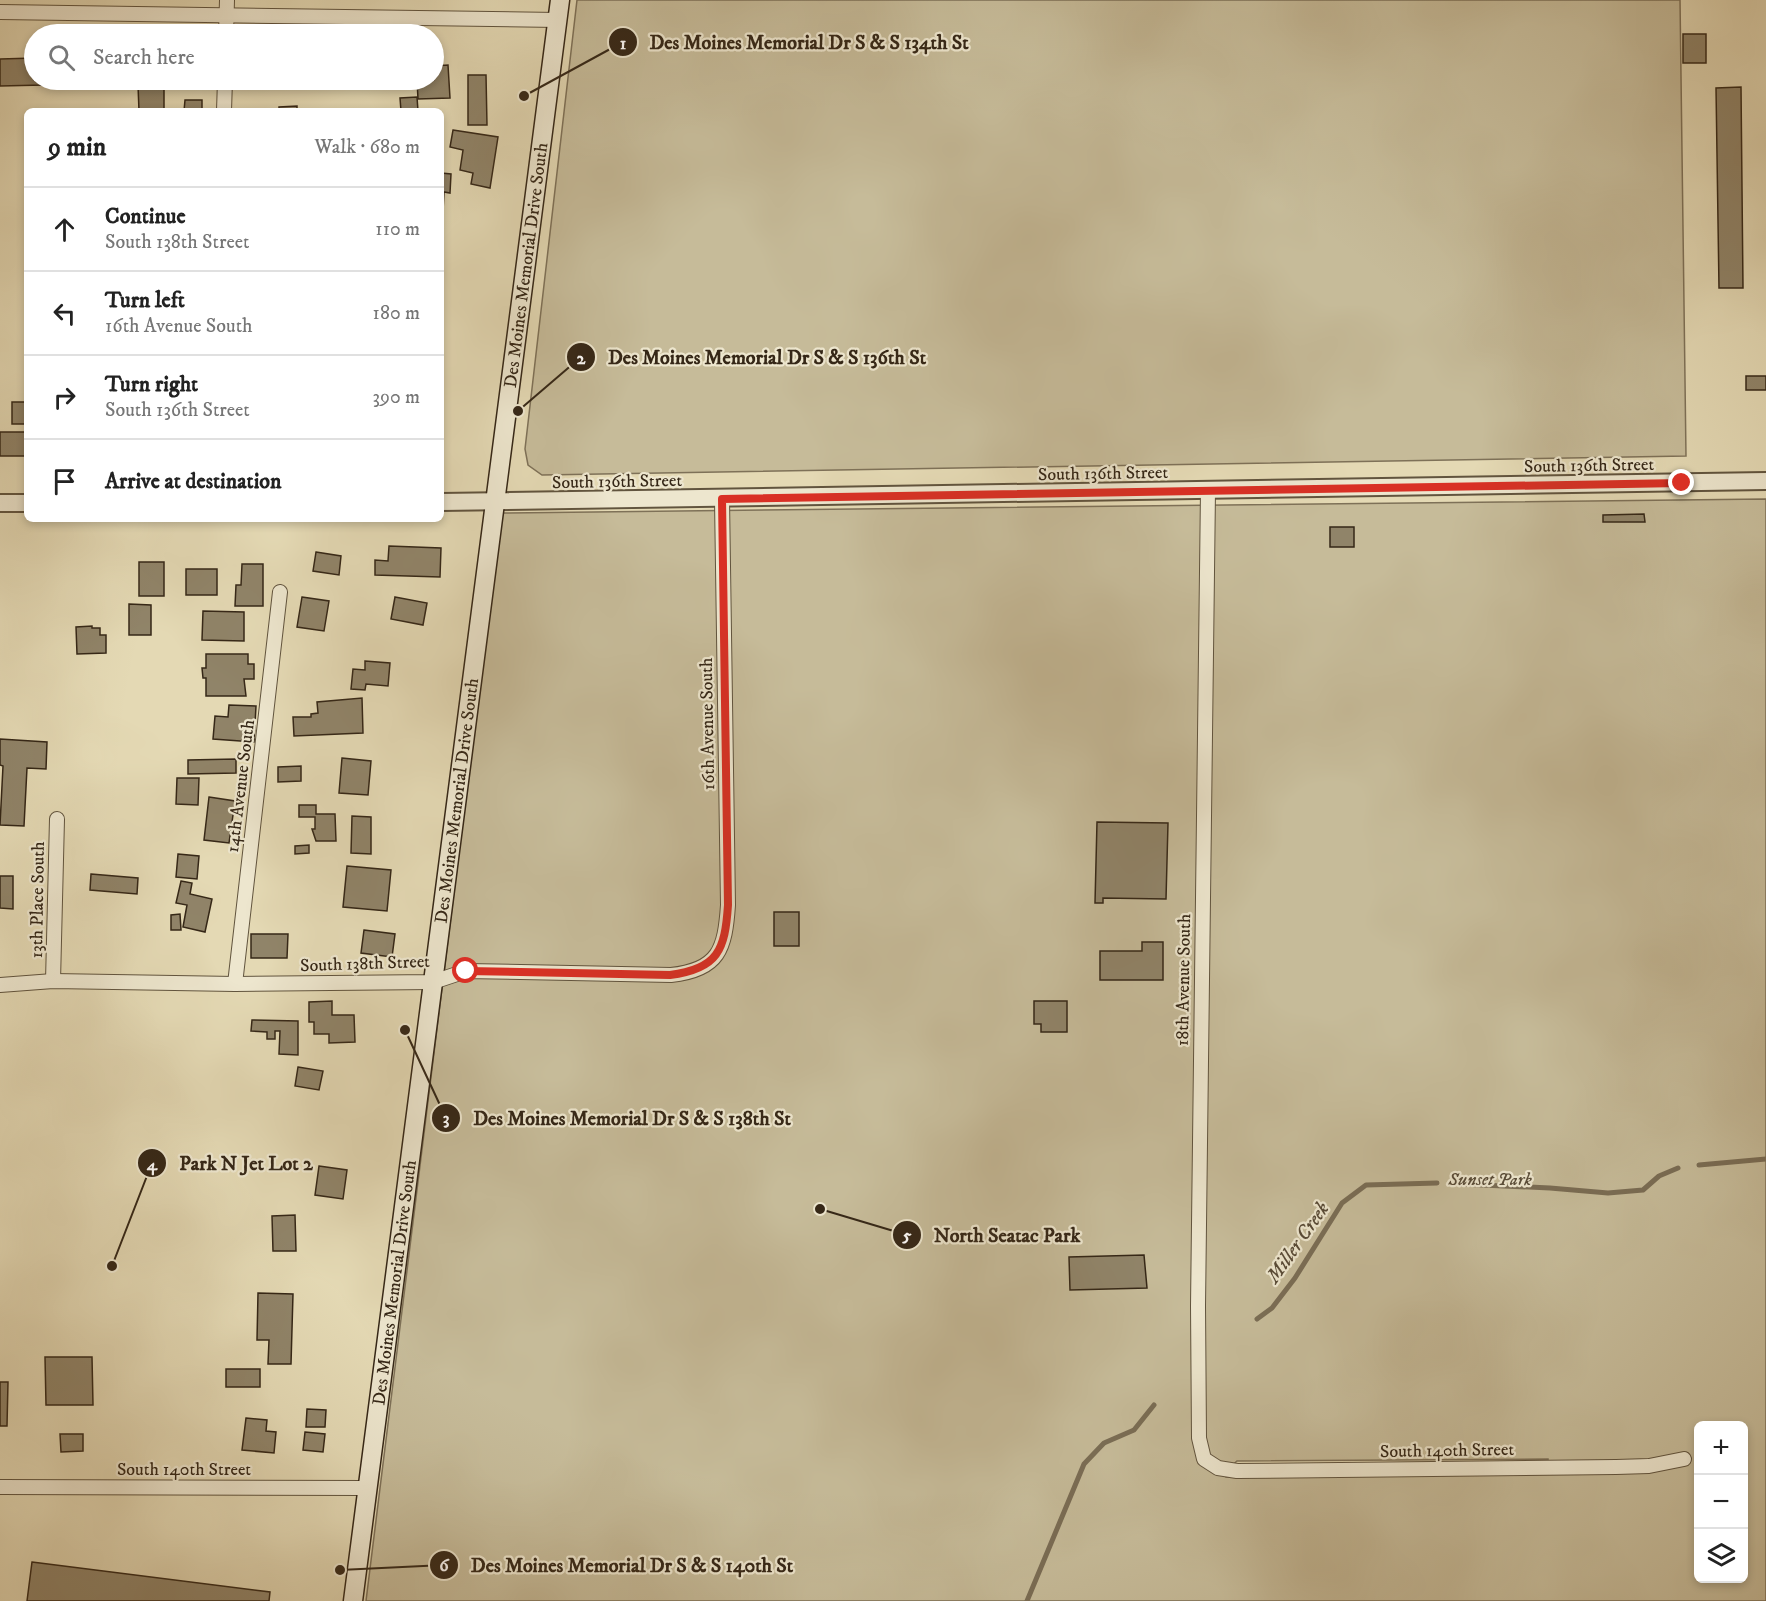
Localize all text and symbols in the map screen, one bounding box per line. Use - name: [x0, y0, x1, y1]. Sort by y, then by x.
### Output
- callout: Des Moines Memorial Dr S & S 134th St: [608, 23, 981, 61]
- search box: [24, 24, 444, 90]
- text: Des Moines Memorial Dr S & S 134th St: [649, 31, 969, 56]
- text: 1: [620, 33, 627, 55]
- icon: search: [45, 41, 78, 74]
- text: Search here: [93, 44, 195, 71]
- text: 9 min: [48, 131, 106, 164]
- text: Walk · 680 m: [315, 135, 420, 160]
- street label: Des Moines Memorial Drive South: [500, 141, 554, 389]
- text: Continue: [105, 203, 186, 230]
- icon: ahead: [48, 213, 81, 246]
- text: 110 m: [375, 217, 420, 242]
- text: South 138th Street: [105, 230, 249, 255]
- text: Turn left: [105, 287, 185, 314]
- icon: left: [48, 297, 81, 330]
- text: 180 m: [373, 301, 420, 326]
- text: 16th Avenue South: [105, 314, 253, 339]
- callout: Des Moines Memorial Dr S & S 136th St: [566, 338, 938, 376]
- text: Des Moines Memorial Dr S & S 136th St: [608, 346, 927, 371]
- text: 2: [577, 348, 587, 370]
- text: Turn right: [105, 371, 198, 398]
- icon: right: [48, 381, 81, 414]
- text: 390 m: [372, 385, 420, 410]
- text: South 136th Street: [105, 398, 250, 423]
- street label: South 136th Street: [1524, 454, 1655, 478]
- street label: South 136th Street: [1038, 462, 1169, 486]
- icon: arrive: [48, 465, 81, 498]
- text: Arrive at destination: [105, 468, 282, 495]
- route end: [1668, 469, 1694, 495]
- street label: South 136th Street: [552, 470, 683, 494]
- street label: 16th Avenue South: [696, 657, 720, 791]
- street label: Des Moines Memorial Drive South: [431, 676, 484, 925]
- street label: 14th Avenue South: [222, 718, 260, 854]
- street label: 13th Place South: [26, 841, 50, 959]
- street label: 18th Avenue South: [1172, 913, 1196, 1046]
- street label: South 138th Street: [300, 951, 431, 977]
- route start: [452, 957, 478, 983]
- callout: Des Moines Memorial Dr S & S 138th St: [431, 1099, 803, 1137]
- text: Des Moines Memorial Dr S & S 138th St: [473, 1107, 791, 1132]
- text: 3: [443, 1108, 450, 1130]
- callout: Park N Jet Lot 2: [137, 1144, 325, 1182]
- text: Park N Jet Lot 2: [179, 1152, 314, 1177]
- text: 4: [146, 1154, 158, 1176]
- street label: Des Moines Memorial Drive South: [368, 1158, 422, 1407]
- park label: Sunset Park: [1447, 1169, 1532, 1191]
- water label: Miller Creek: [1260, 1197, 1336, 1290]
- callout: North Seatac Park: [892, 1216, 1092, 1254]
- text: North Seatac Park: [934, 1224, 1081, 1249]
- text: 5: [902, 1225, 912, 1247]
- map controls: [1694, 1421, 1748, 1583]
- button: +: [1694, 1421, 1748, 1475]
- street label: South 140th Street: [1380, 1439, 1515, 1463]
- street label: South 140th Street: [117, 1459, 251, 1481]
- button: −: [1694, 1475, 1748, 1529]
- button: layers: [1694, 1529, 1748, 1583]
- callout: Des Moines Memorial Dr S & S 140th St: [429, 1546, 805, 1584]
- text: Des Moines Memorial Dr S & S 140th St: [471, 1554, 794, 1579]
- text: 6: [439, 1555, 450, 1577]

